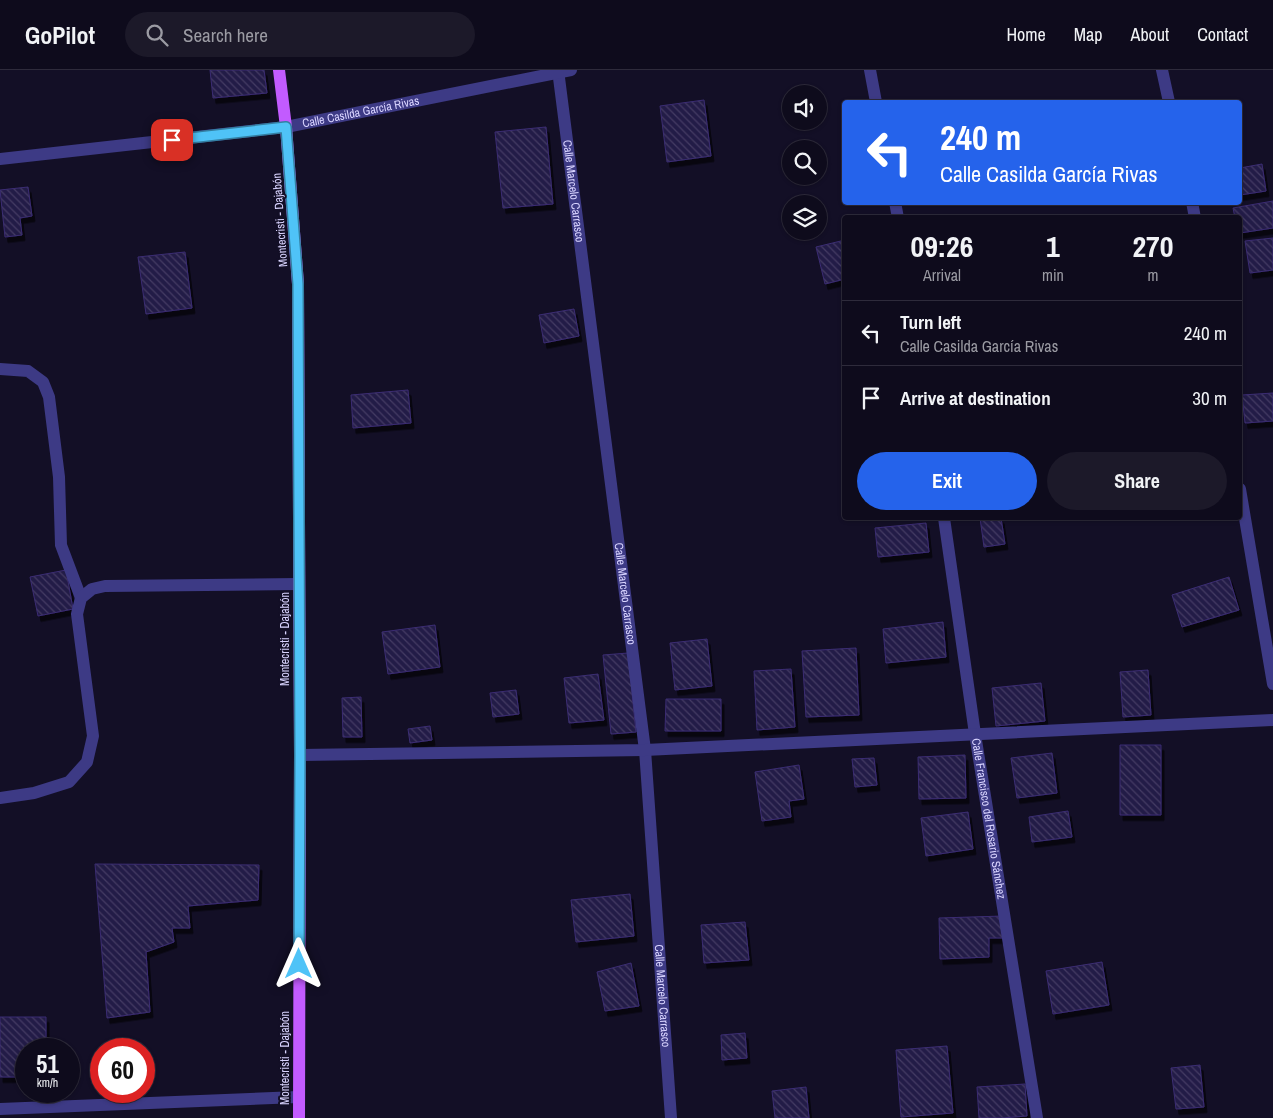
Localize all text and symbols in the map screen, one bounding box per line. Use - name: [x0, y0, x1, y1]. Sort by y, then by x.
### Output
- search box: [125, 12, 475, 57]
- text: GoPilot: [25, 19, 95, 51]
- icon: search: [143, 21, 171, 49]
- text: Search here: [183, 22, 268, 48]
- text: Home: [1006, 22, 1046, 47]
- text: Map: [1074, 22, 1103, 47]
- text: About: [1131, 22, 1169, 47]
- text: Contact: [1197, 22, 1248, 47]
- map controls: [782, 85, 827, 240]
- button: sound: [782, 85, 827, 130]
- street label: Calle Casilda García Rivas: [301, 93, 421, 132]
- text: 240 m: [940, 114, 1021, 161]
- pin: [151, 119, 193, 161]
- icon: left: [857, 120, 922, 185]
- icon: arrive: [158, 126, 186, 154]
- street label: Calle Marcelo Carrasco: [559, 139, 588, 243]
- button: search: [782, 140, 827, 185]
- text: Calle Casilda García Rivas: [940, 159, 1158, 189]
- street label: Montecristi - Dajabón: [269, 173, 291, 267]
- button: layers: [782, 195, 827, 240]
- text: 09:26: [911, 226, 973, 266]
- text: 1: [1046, 226, 1060, 266]
- text: 270: [1132, 226, 1173, 266]
- text: Arrival: [923, 264, 961, 286]
- text: min: [1042, 264, 1064, 286]
- text: m: [1147, 264, 1158, 286]
- text: Turn left: [900, 309, 961, 335]
- icon: left: [857, 319, 885, 347]
- text: 240 m: [1184, 320, 1227, 346]
- text: Calle Casilda García Rivas: [900, 335, 1058, 357]
- icon: arrive: [857, 384, 885, 412]
- text: Arrive at destination: [900, 385, 1051, 411]
- text: 30 m: [1192, 385, 1227, 411]
- button: Exit: [857, 452, 1037, 510]
- button: Share: [1047, 452, 1227, 510]
- street label: Calle Marcelo Carrasco: [611, 542, 639, 646]
- street label: Montecristi - Dajabón: [277, 592, 293, 686]
- street label: Calle Francisco del Rosario Sánchez: [968, 737, 1010, 900]
- position arrow: [272, 937, 324, 989]
- street label: Calle Marcelo Carrasco: [651, 944, 674, 1048]
- street label: Montecristi - Dajabón: [277, 1011, 293, 1105]
- speed limit sign: 60: [90, 1038, 155, 1103]
- text: 51: [36, 1047, 59, 1081]
- text: km/h: [37, 1075, 58, 1091]

